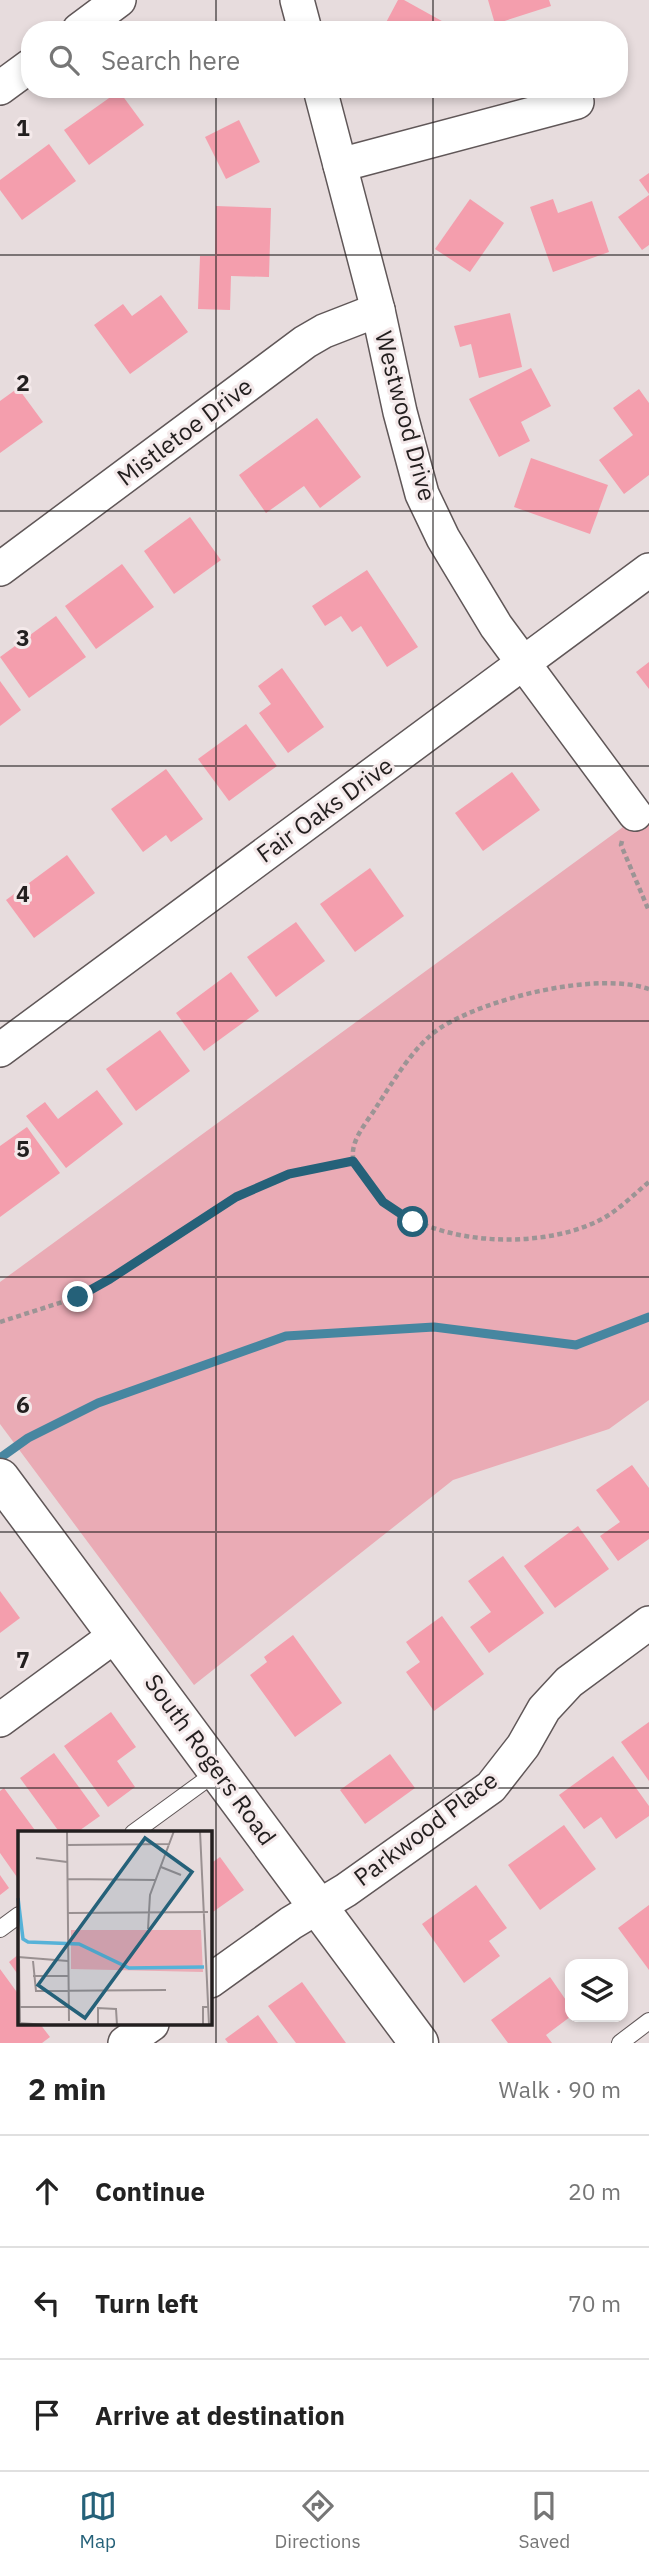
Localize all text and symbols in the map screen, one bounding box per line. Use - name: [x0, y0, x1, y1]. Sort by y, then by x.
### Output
- search box: [21, 21, 628, 98]
- icon: search: [45, 41, 83, 79]
- text: Search here: [101, 43, 240, 77]
- text: 1: [16, 112, 30, 142]
- street label: Westwood Drive: [368, 327, 444, 504]
- text: 2: [16, 367, 30, 397]
- street label: Mistletoe Drive: [110, 370, 258, 493]
- text: 3: [16, 622, 30, 652]
- street label: Fair Oaks Drive: [250, 749, 399, 869]
- text: 4: [16, 878, 30, 908]
- text: 5: [16, 1133, 30, 1163]
- route start: [397, 1206, 428, 1237]
- route end: [62, 1281, 93, 1312]
- text: 6: [16, 1389, 30, 1419]
- text: 7: [16, 1644, 30, 1674]
- street label: South Rogers Road: [138, 1667, 284, 1851]
- street label: Parkwood Place: [347, 1764, 504, 1893]
- inset map: [18, 1831, 212, 2025]
- map controls: [565, 1959, 628, 2022]
- button: layers: [565, 1959, 628, 2022]
- text: 2 min: [28, 2069, 106, 2108]
- text: Walk · 90 m: [499, 2074, 621, 2104]
- icon: ahead: [28, 2172, 66, 2210]
- text: Continue: [95, 2174, 205, 2208]
- text: 20 m: [568, 2176, 621, 2206]
- icon: left: [28, 2284, 66, 2322]
- text: Turn left: [95, 2286, 198, 2320]
- text: 70 m: [568, 2288, 621, 2318]
- icon: arrive: [28, 2396, 66, 2434]
- text: Arrive at destination: [95, 2398, 345, 2432]
- tab: Map: [79, 2487, 117, 2553]
- tab: Directions: [274, 2487, 361, 2553]
- tab: Saved: [519, 2487, 570, 2553]

